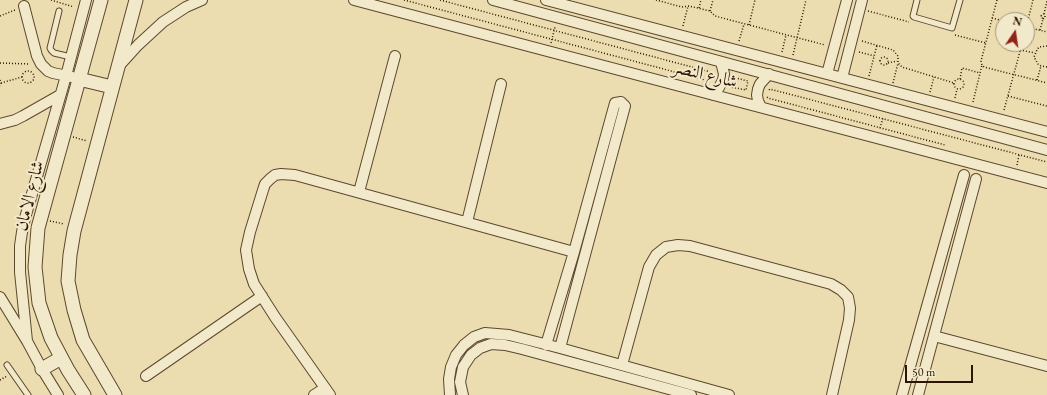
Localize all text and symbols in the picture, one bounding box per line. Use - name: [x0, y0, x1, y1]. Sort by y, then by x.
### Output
- north arrow: [995, 12, 1035, 52]
- text: N: [1012, 13, 1023, 29]
- street label: شارع النصر: [671, 57, 739, 93]
- street label: شارع الامان: [11, 159, 49, 233]
- scale bar: [907, 357, 975, 383]
- text: 50 m: [912, 364, 935, 380]

